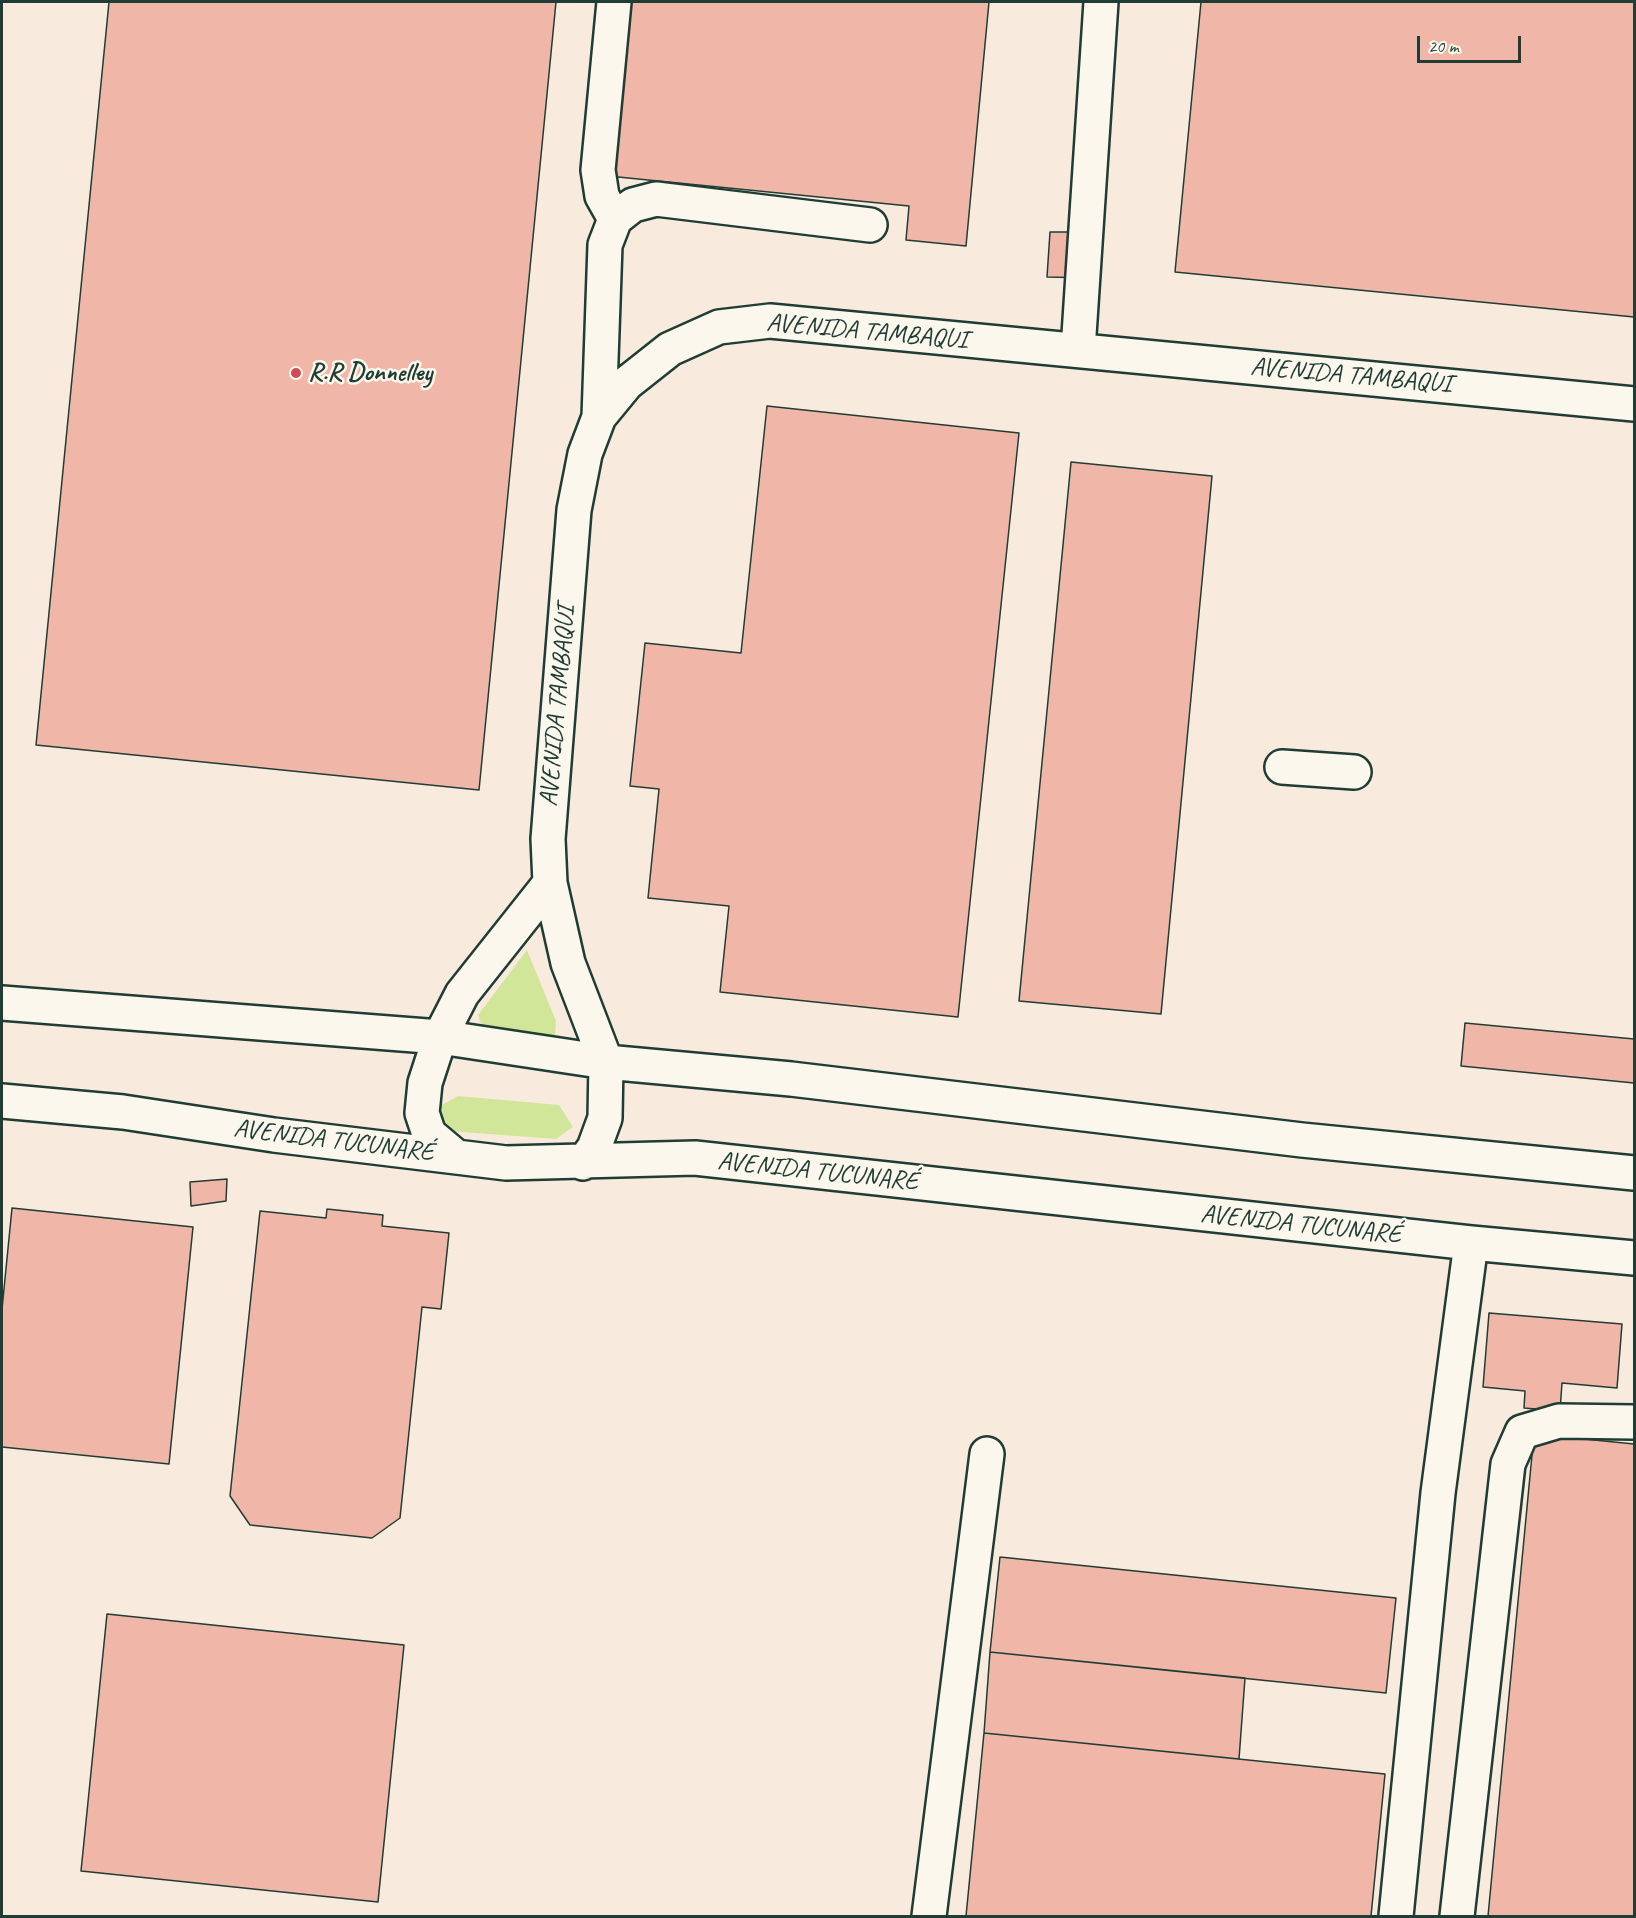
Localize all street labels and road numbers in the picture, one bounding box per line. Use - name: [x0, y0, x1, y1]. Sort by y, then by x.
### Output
- street label: AVENIDA TAMBAQUI: [765, 308, 969, 356]
- street label: AVENIDA TAMBAQUI: [1249, 352, 1453, 400]
- street label: AVENIDA TAMBAQUI: [534, 604, 582, 808]
- street label: AVENIDA TUCUNARÉ: [232, 1113, 436, 1169]
- street label: AVENIDA TUCUNARÉ: [716, 1146, 920, 1198]
- street label: AVENIDA TUCUNARÉ: [1199, 1199, 1403, 1251]

